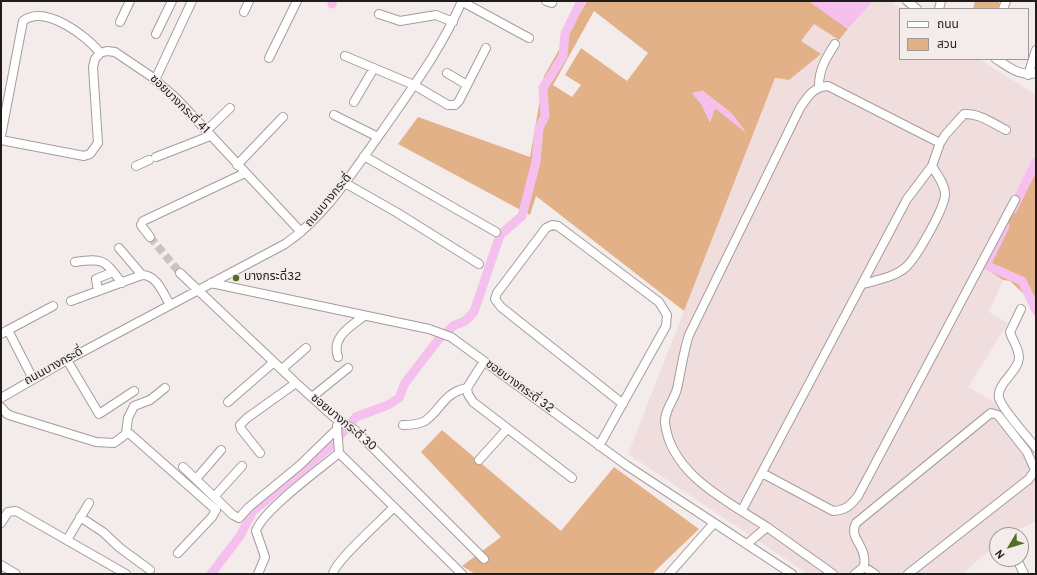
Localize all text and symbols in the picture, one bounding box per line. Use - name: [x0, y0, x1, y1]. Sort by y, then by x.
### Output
- legend: [899, 8, 1029, 60]
- text: ถนน: [937, 17, 959, 33]
- text: สวน: [937, 37, 957, 53]
- street label: ซอยบางกระดี่ 41: [146, 72, 212, 138]
- street label: ถนนบางกระดี่: [303, 171, 355, 231]
- place label: บางกระดี่32: [244, 271, 301, 285]
- marker: บางกระดี่32: [231, 273, 241, 283]
- street label: ถนนบางกระดี่: [22, 345, 86, 389]
- street label: ซอยบางกระดี่ 32: [482, 357, 556, 417]
- street label: ซอยบางกระดี่ 30: [307, 391, 379, 455]
- north arrow: [989, 527, 1029, 567]
- text: N: [992, 546, 1008, 561]

